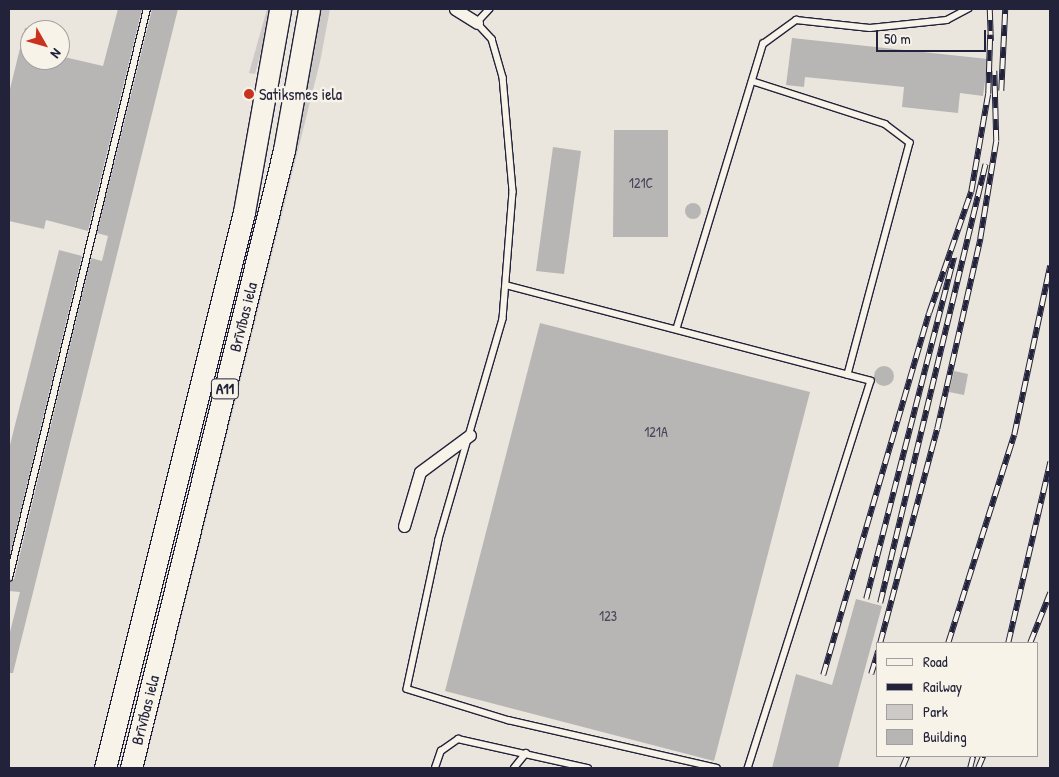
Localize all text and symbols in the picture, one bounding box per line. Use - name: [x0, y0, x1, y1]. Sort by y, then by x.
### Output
- north arrow: [20, 20, 70, 70]
- scale bar: [879, 20, 989, 52]
- text: 50 m: [884, 28, 911, 49]
- text: N: [47, 45, 66, 63]
- place label: Satiksmes iela: [259, 84, 342, 104]
- marker: Satiksmes iela: [243, 88, 255, 100]
- house number: 121C: [629, 175, 653, 191]
- street label: Brīvības iela: [225, 280, 261, 354]
- road number: A11: [210, 376, 240, 402]
- house number: 121A: [644, 424, 668, 440]
- house number: 123: [599, 608, 617, 624]
- legend: [876, 642, 1039, 757]
- text: Road: [923, 651, 948, 672]
- street label: Brīvības iela: [127, 673, 163, 747]
- text: Railway: [923, 676, 962, 697]
- text: Park: [923, 701, 948, 722]
- text: Building: [923, 726, 967, 747]

